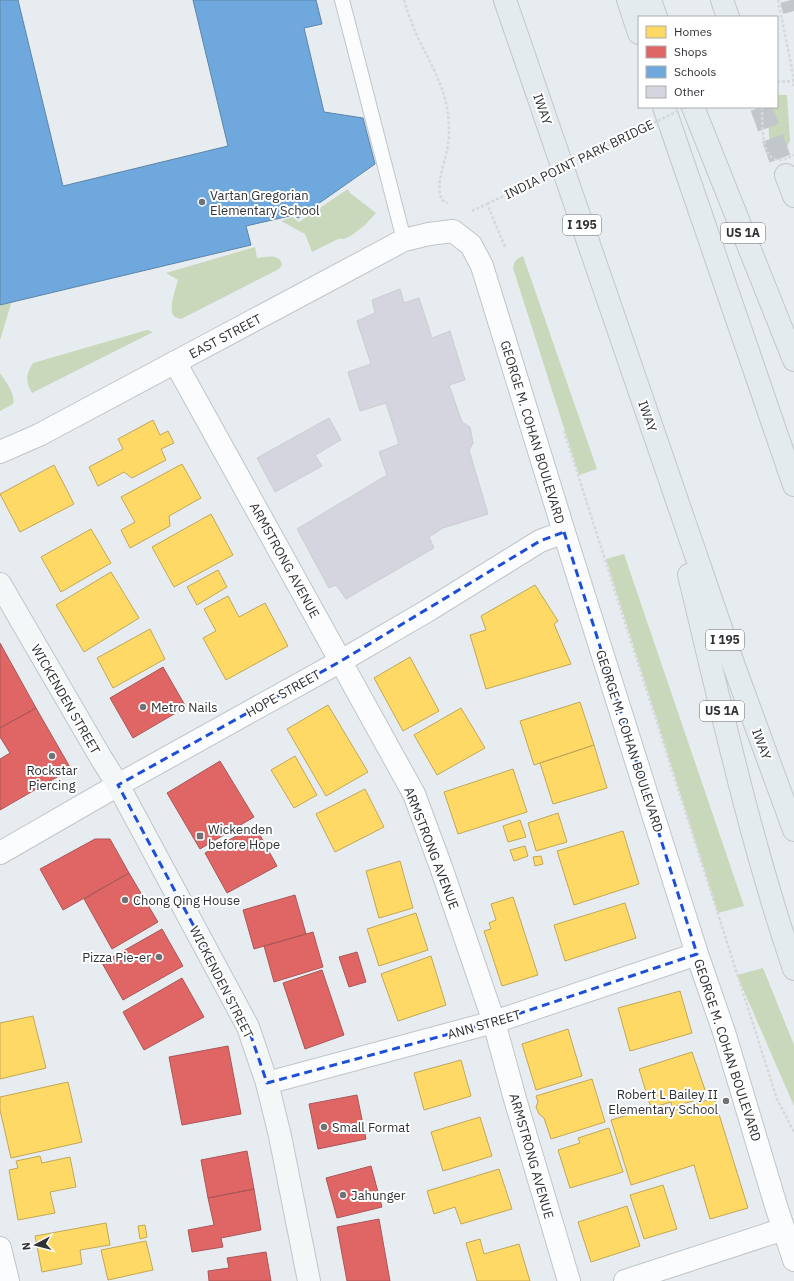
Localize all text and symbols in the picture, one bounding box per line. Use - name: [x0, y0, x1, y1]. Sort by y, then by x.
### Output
- legend: [638, 16, 778, 108]
- text: Homes: [674, 24, 712, 39]
- text: Shops: [674, 44, 707, 59]
- text: Schools: [674, 64, 717, 79]
- text: Other: [674, 84, 705, 99]
- street label: IWAY: [529, 91, 556, 127]
- street label: INDIA POINT PARK BRIDGE: [502, 116, 657, 203]
- place label: Vartan Gregorian Elementary School: [210, 187, 320, 219]
- marker: Vartan Gregorian Elementary School: [197, 197, 207, 207]
- road number: I 195: [563, 215, 601, 235]
- road number: US 1A: [721, 223, 765, 243]
- street label: EAST STREET: [186, 310, 265, 363]
- street label: GEORGE M. COHAN BOULEVARD: [496, 338, 569, 526]
- street label: IWAY: [634, 398, 661, 434]
- street label: ARMSTRONG AVENUE: [246, 499, 323, 621]
- road number: I 195: [706, 630, 744, 650]
- street label: WICKENDEN STREET: [27, 641, 104, 758]
- street label: GEORGE M. COHAN BOULEVARD: [592, 648, 667, 835]
- street label: HOPE STREET: [243, 666, 324, 721]
- place label: Metro Nails: [151, 699, 218, 716]
- road number: US 1A: [700, 701, 744, 721]
- marker: Metro Nails: [138, 702, 148, 712]
- street label: IWAY: [748, 726, 775, 762]
- marker: Rockstar Piercing: [47, 751, 57, 761]
- place label: Rockstar Piercing: [26, 762, 78, 794]
- street label: ARMSTRONG AVENUE: [400, 785, 463, 912]
- place label: Wickenden before Hope: [208, 821, 280, 853]
- marker: Wickenden before Hope: [195, 831, 205, 841]
- place label: Chong Qing House: [133, 892, 240, 909]
- marker: Chong Qing House: [120, 895, 130, 905]
- street label: WICKENDEN STREET: [186, 923, 258, 1042]
- place label: Pizza Pie-er: [82, 949, 151, 966]
- marker: Pizza Pie-er: [154, 952, 164, 962]
- street label: GEORGE M. COHAN BOULEVARD: [690, 957, 765, 1144]
- street label: ANN STREET: [445, 1006, 523, 1043]
- place label: Robert L Bailey II Elementary School: [608, 1086, 718, 1118]
- street label: ARMSTRONG AVENUE: [505, 1092, 558, 1221]
- marker: Robert L Bailey II Elementary School: [721, 1096, 731, 1106]
- place label: Small Format: [332, 1119, 410, 1136]
- marker: Small Format: [319, 1122, 329, 1132]
- place label: Jahunger: [351, 1187, 406, 1204]
- marker: Jahunger: [338, 1190, 348, 1200]
- north arrow: [16, 1225, 56, 1265]
- text: N: [19, 1241, 34, 1251]

